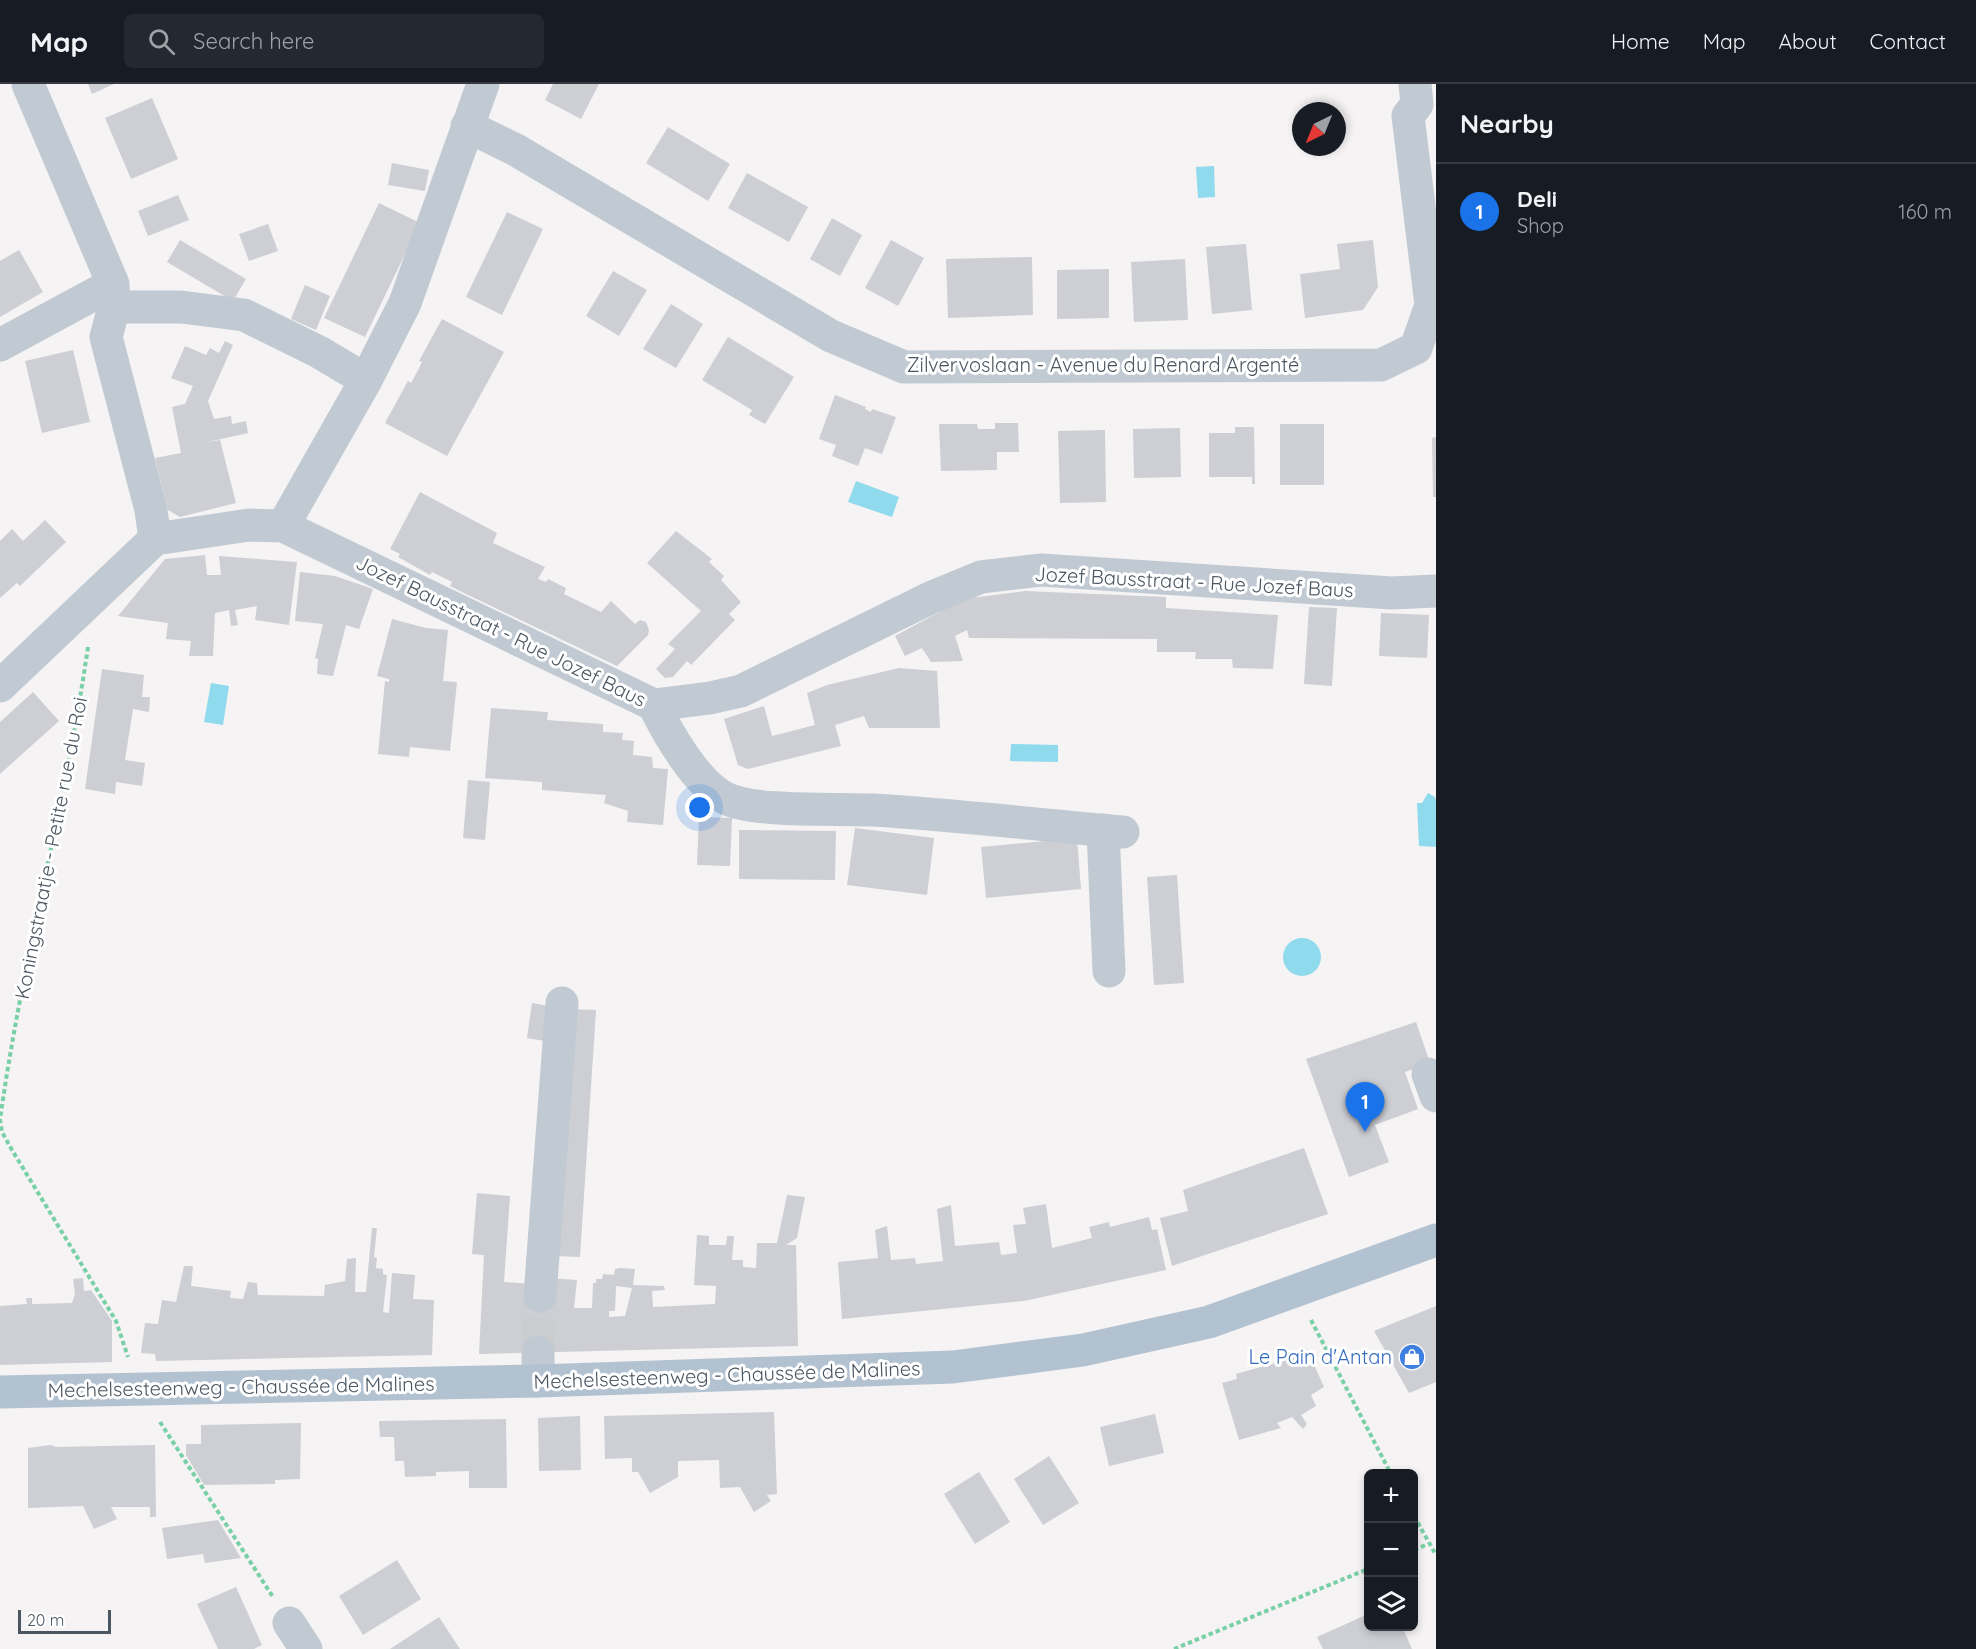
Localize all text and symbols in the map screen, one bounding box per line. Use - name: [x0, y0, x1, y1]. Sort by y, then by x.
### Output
- search box: [124, 14, 544, 68]
- text: Map: [30, 24, 88, 59]
- icon: search: [145, 25, 178, 58]
- text: Search here: [193, 27, 315, 55]
- text: Home: [1611, 28, 1670, 54]
- text: Map: [1703, 28, 1746, 54]
- text: About: [1779, 28, 1837, 54]
- text: Contact: [1870, 28, 1946, 54]
- north arrow: [1292, 102, 1346, 156]
- text: Nearby: [1460, 107, 1554, 140]
- text: Deli: [1517, 185, 1557, 213]
- text: 1: [1476, 199, 1483, 224]
- text: 160 m: [1898, 199, 1952, 224]
- text: Shop: [1517, 213, 1564, 238]
- street label: Zilvervoslaan - Avenue du Renard Argenté: [907, 352, 1299, 377]
- street label: Jozef Bausstraat - Rue Jozef Baus: [352, 549, 650, 712]
- street label: Jozef Bausstraat - Rue Jozef Baus: [1034, 561, 1354, 602]
- street label: Koningstraatje - Petite rue du Roi: [9, 695, 92, 1001]
- your location: [685, 793, 714, 822]
- pin: 1: [1346, 1082, 1384, 1132]
- shop icon: Le Pain d'Antan: [1397, 1342, 1427, 1372]
- place label: Le Pain d'Antan: [1248, 1344, 1392, 1369]
- street label: Mechelsesteenweg - Chaussée de Malines: [533, 1355, 921, 1394]
- street label: Mechelsesteenweg - Chaussée de Malines: [47, 1371, 435, 1402]
- map controls: [1364, 1469, 1418, 1631]
- button: +: [1364, 1469, 1418, 1523]
- button: −: [1364, 1523, 1418, 1577]
- button: layers: [1364, 1577, 1418, 1631]
- scale bar: [18, 1607, 111, 1634]
- text: 20 m: [27, 1610, 64, 1630]

